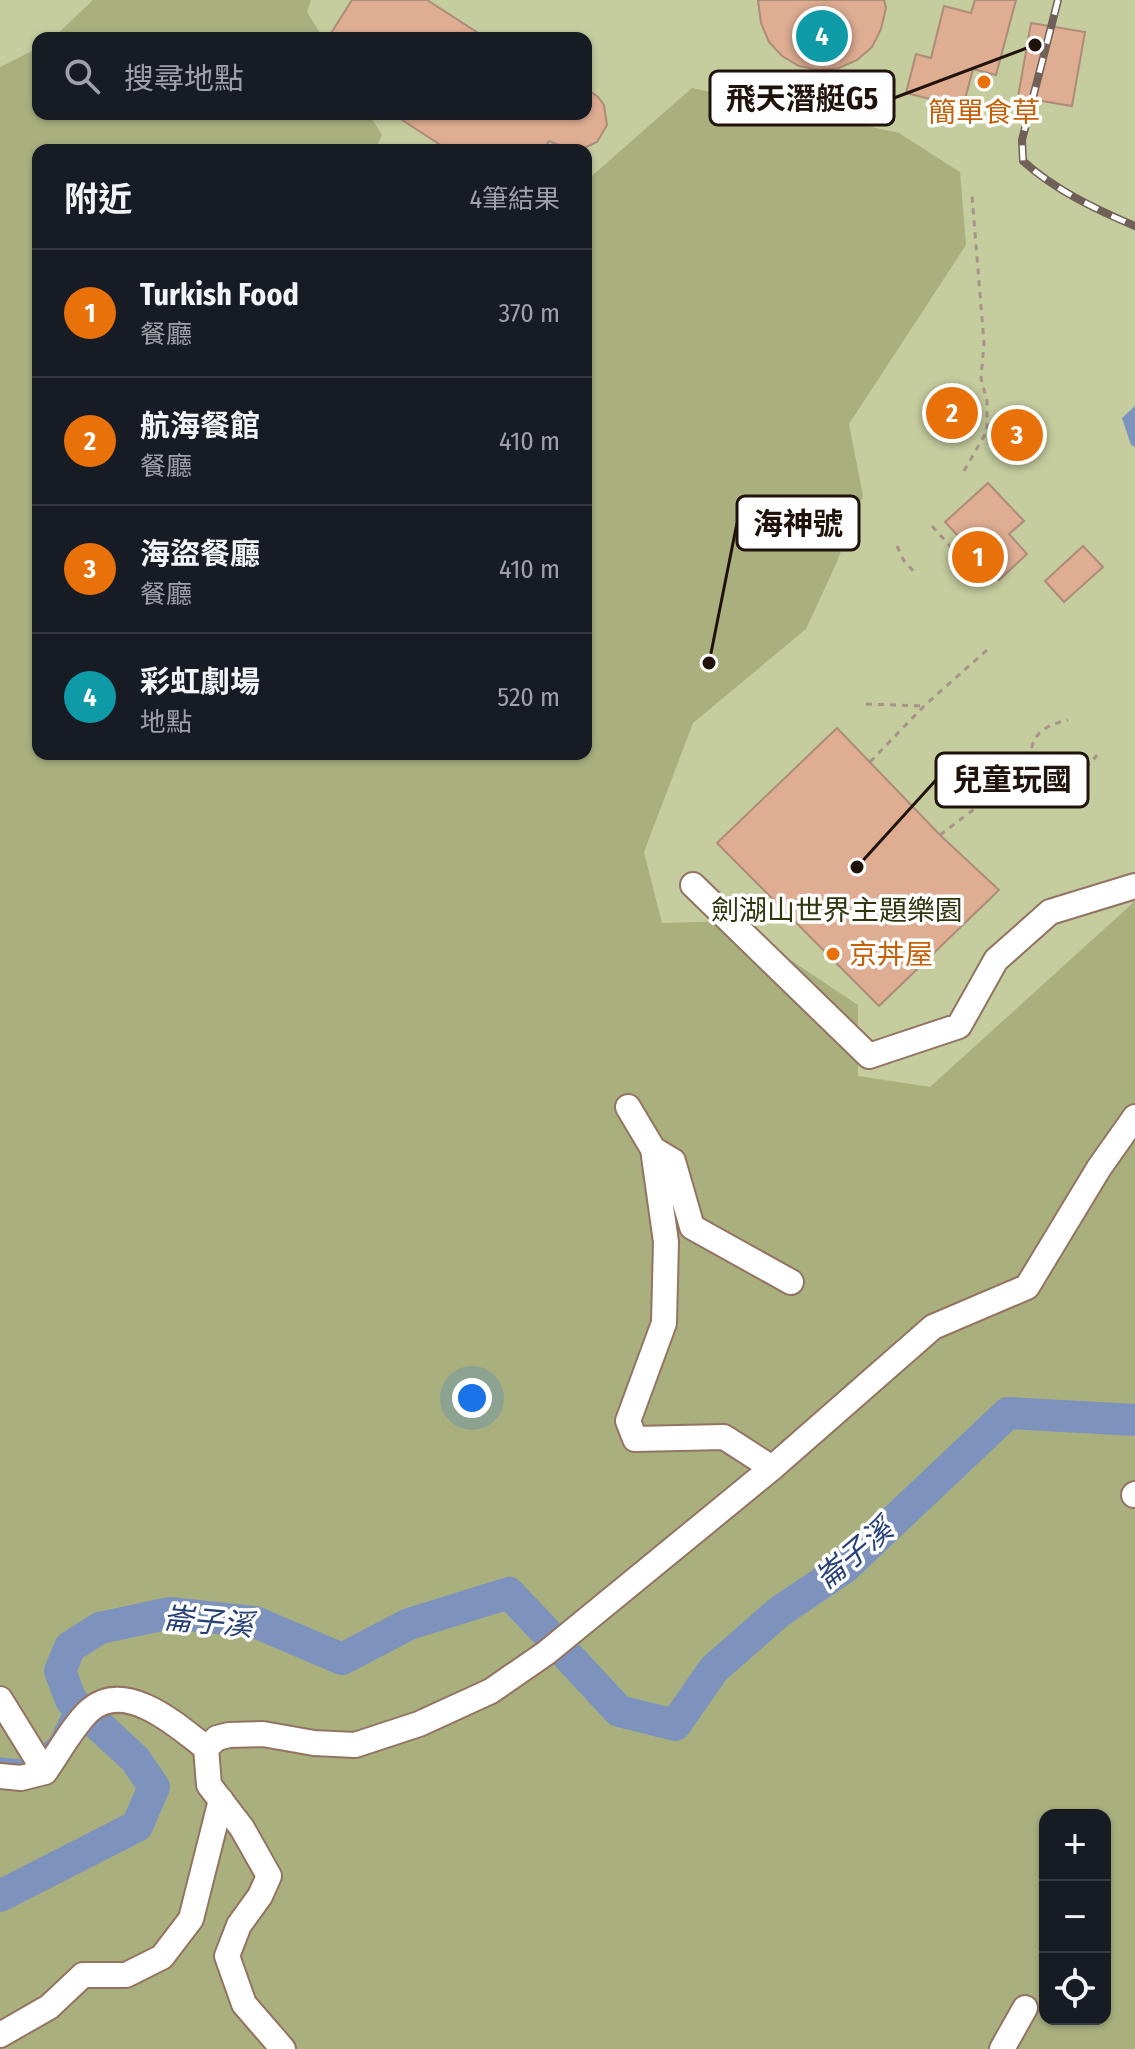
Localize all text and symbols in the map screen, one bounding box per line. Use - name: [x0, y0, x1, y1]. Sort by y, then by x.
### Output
- pin: 4: [796, 6, 848, 66]
- search box: [32, 32, 592, 120]
- icon: search: [60, 54, 104, 98]
- text: 搜尋地點: [124, 61, 244, 97]
- callout: 飛天潛艇G5: [710, 71, 894, 125]
- marker: 簡單食草: [975, 73, 993, 91]
- text: 飛天潛艇G5: [726, 81, 878, 117]
- place label: 簡單食草: [928, 96, 1040, 129]
- text: 附近: [64, 179, 132, 220]
- text: 4筆結果: [469, 184, 560, 215]
- text: Turkish Food: [140, 277, 299, 313]
- text: 1: [85, 298, 96, 329]
- text: 370 m: [499, 298, 560, 329]
- text: 餐廳: [140, 319, 192, 350]
- pin: 2: [926, 383, 978, 443]
- pin: 3: [991, 405, 1043, 465]
- text: 航海餐館: [140, 408, 260, 444]
- text: 2: [84, 426, 96, 457]
- text: 410 m: [499, 426, 560, 457]
- text: 餐廳: [140, 451, 192, 482]
- callout: 海神號: [737, 496, 859, 550]
- text: 海神號: [753, 506, 843, 542]
- pin: 1: [952, 527, 1004, 587]
- text: 海盜餐廳: [140, 536, 260, 572]
- text: 3: [84, 554, 96, 585]
- text: 410 m: [499, 554, 560, 585]
- text: 餐廳: [140, 579, 192, 610]
- text: 彩虹劇場: [140, 664, 260, 700]
- text: 4: [83, 682, 97, 713]
- text: 520 m: [497, 682, 560, 713]
- text: 地點: [140, 707, 192, 738]
- callout: 兒童玩國: [936, 753, 1088, 807]
- text: 兒童玩國: [952, 762, 1072, 798]
- park label: 劍湖山世界主題樂園: [711, 894, 963, 927]
- place label: 京丼屋: [849, 938, 933, 971]
- marker: 京丼屋: [824, 945, 842, 963]
- your location: [452, 1378, 492, 1418]
- water label: 崙子溪: [808, 1509, 903, 1597]
- water label: 崙子溪: [162, 1600, 258, 1644]
- map controls: [1039, 1809, 1111, 2025]
- button: +: [1039, 1809, 1111, 1881]
- button: −: [1039, 1881, 1111, 1953]
- button: locate: [1039, 1953, 1111, 2025]

